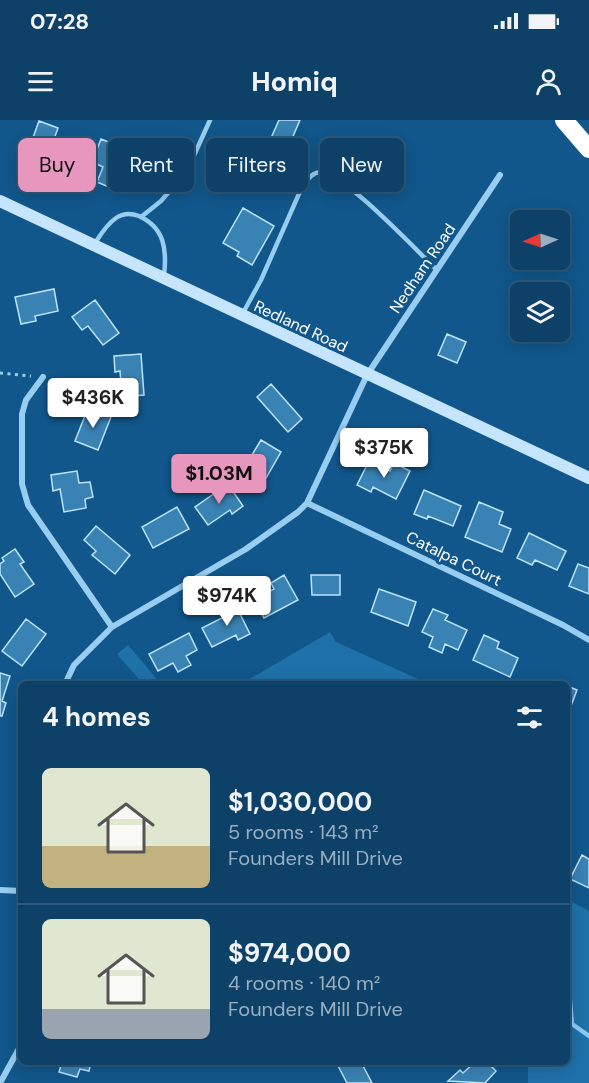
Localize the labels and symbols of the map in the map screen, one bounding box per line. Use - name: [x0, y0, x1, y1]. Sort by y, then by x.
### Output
- north arrow: [510, 210, 570, 270]
- street label: Nedham Road: [385, 219, 460, 317]
- street label: Redland Road: [251, 296, 351, 357]
- pin: $436K: [51, 378, 135, 429]
- pin: $375K: [342, 428, 426, 479]
- pin: $1.03M: [170, 454, 268, 505]
- street label: Catalpa Court: [403, 526, 505, 591]
- pin: $974K: [185, 576, 269, 627]

